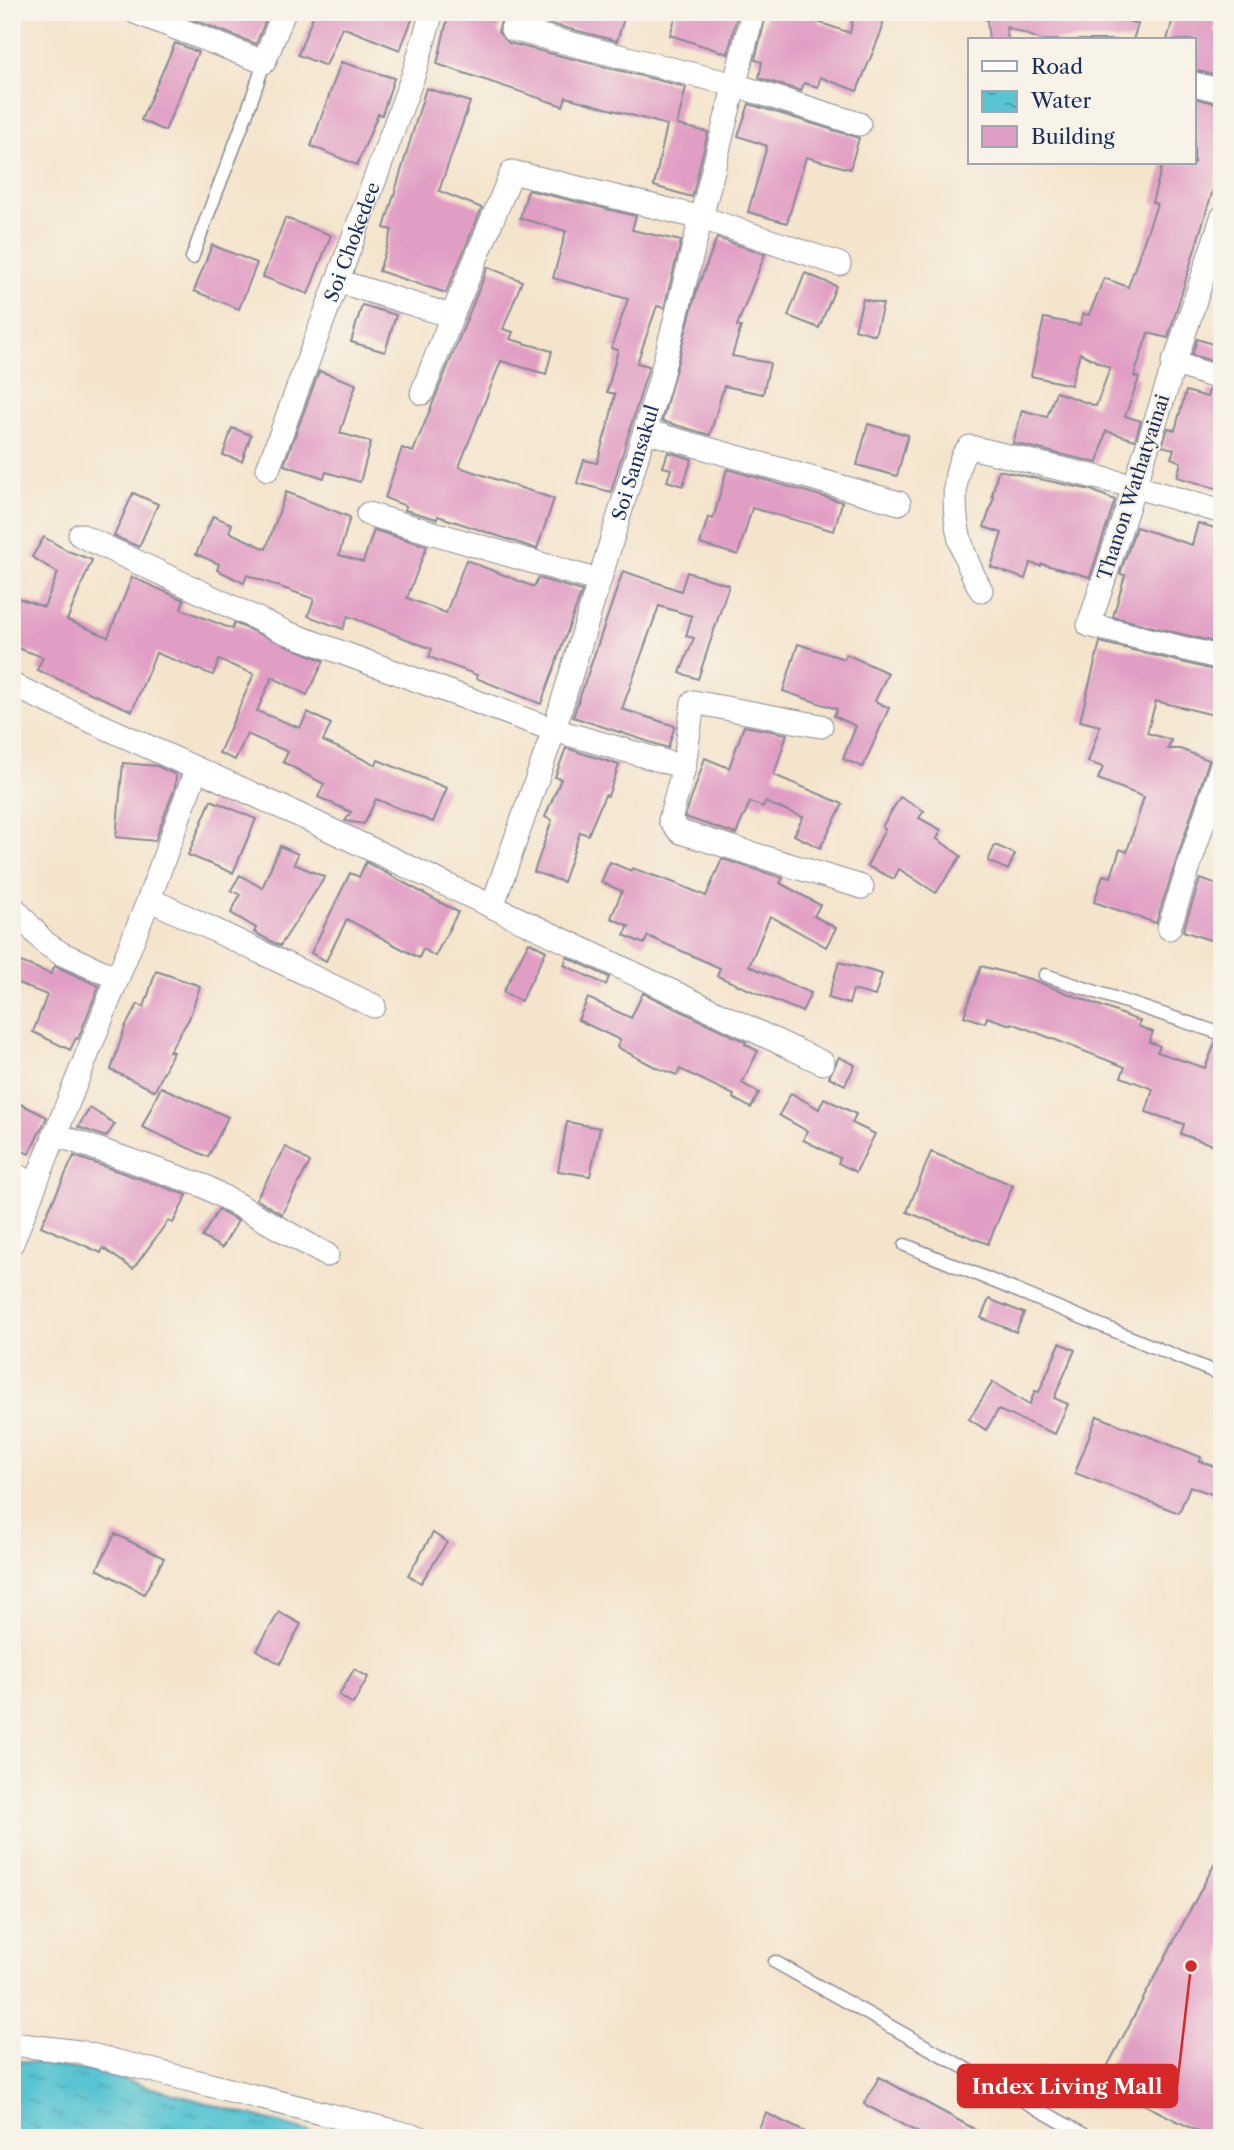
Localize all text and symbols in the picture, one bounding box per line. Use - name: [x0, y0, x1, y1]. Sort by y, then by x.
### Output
- legend: [968, 38, 1196, 164]
- text: Road: [1031, 54, 1083, 79]
- text: Water: [1030, 88, 1091, 113]
- text: Building: [1031, 124, 1116, 149]
- street label: Soi Chokedee: [320, 179, 385, 305]
- street label: Thanon Wathatyainai: [1093, 391, 1174, 583]
- street label: Soi Samsakul: [607, 402, 664, 523]
- callout: Index Living Mall: [958, 2065, 1177, 2107]
- text: Index Living Mall: [972, 2074, 1162, 2099]

